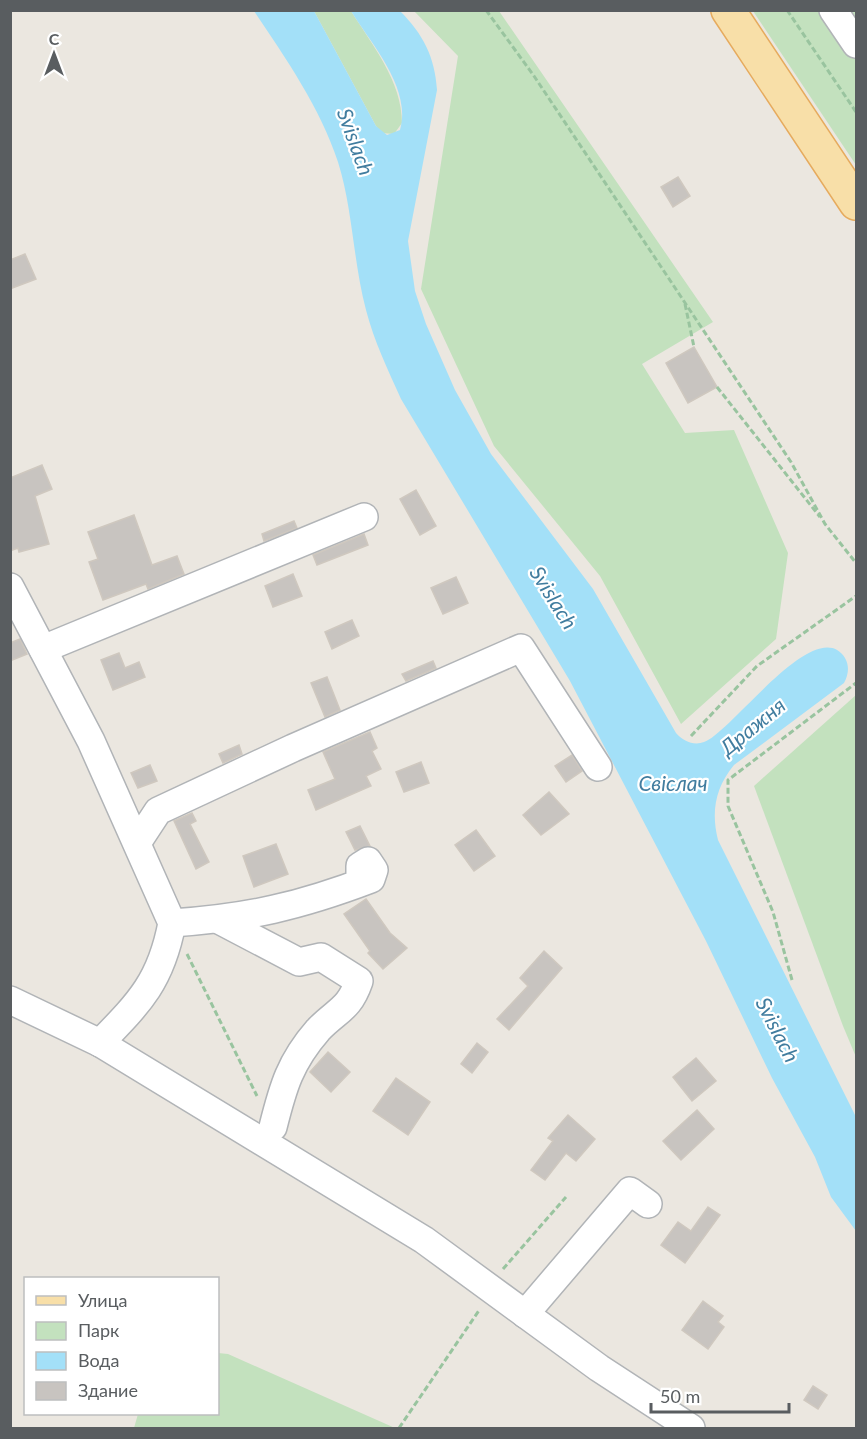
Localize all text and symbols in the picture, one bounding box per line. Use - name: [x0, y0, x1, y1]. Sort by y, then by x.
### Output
- north arrow: [24, 24, 84, 84]
- text: С: [49, 29, 60, 48]
- water label: Svislach: [333, 105, 380, 178]
- water label: Svislach: [525, 561, 583, 633]
- water label: Дражня: [713, 692, 790, 761]
- water label: Свіслач: [638, 770, 708, 795]
- water label: Svislach: [751, 993, 805, 1066]
- legend: [24, 1277, 219, 1415]
- text: Улица: [78, 1289, 128, 1311]
- text: Парк: [78, 1319, 120, 1341]
- text: Вода: [78, 1349, 119, 1371]
- scale bar: [651, 1376, 789, 1414]
- text: Здание: [78, 1379, 138, 1401]
- text: 50 m: [660, 1385, 700, 1407]

